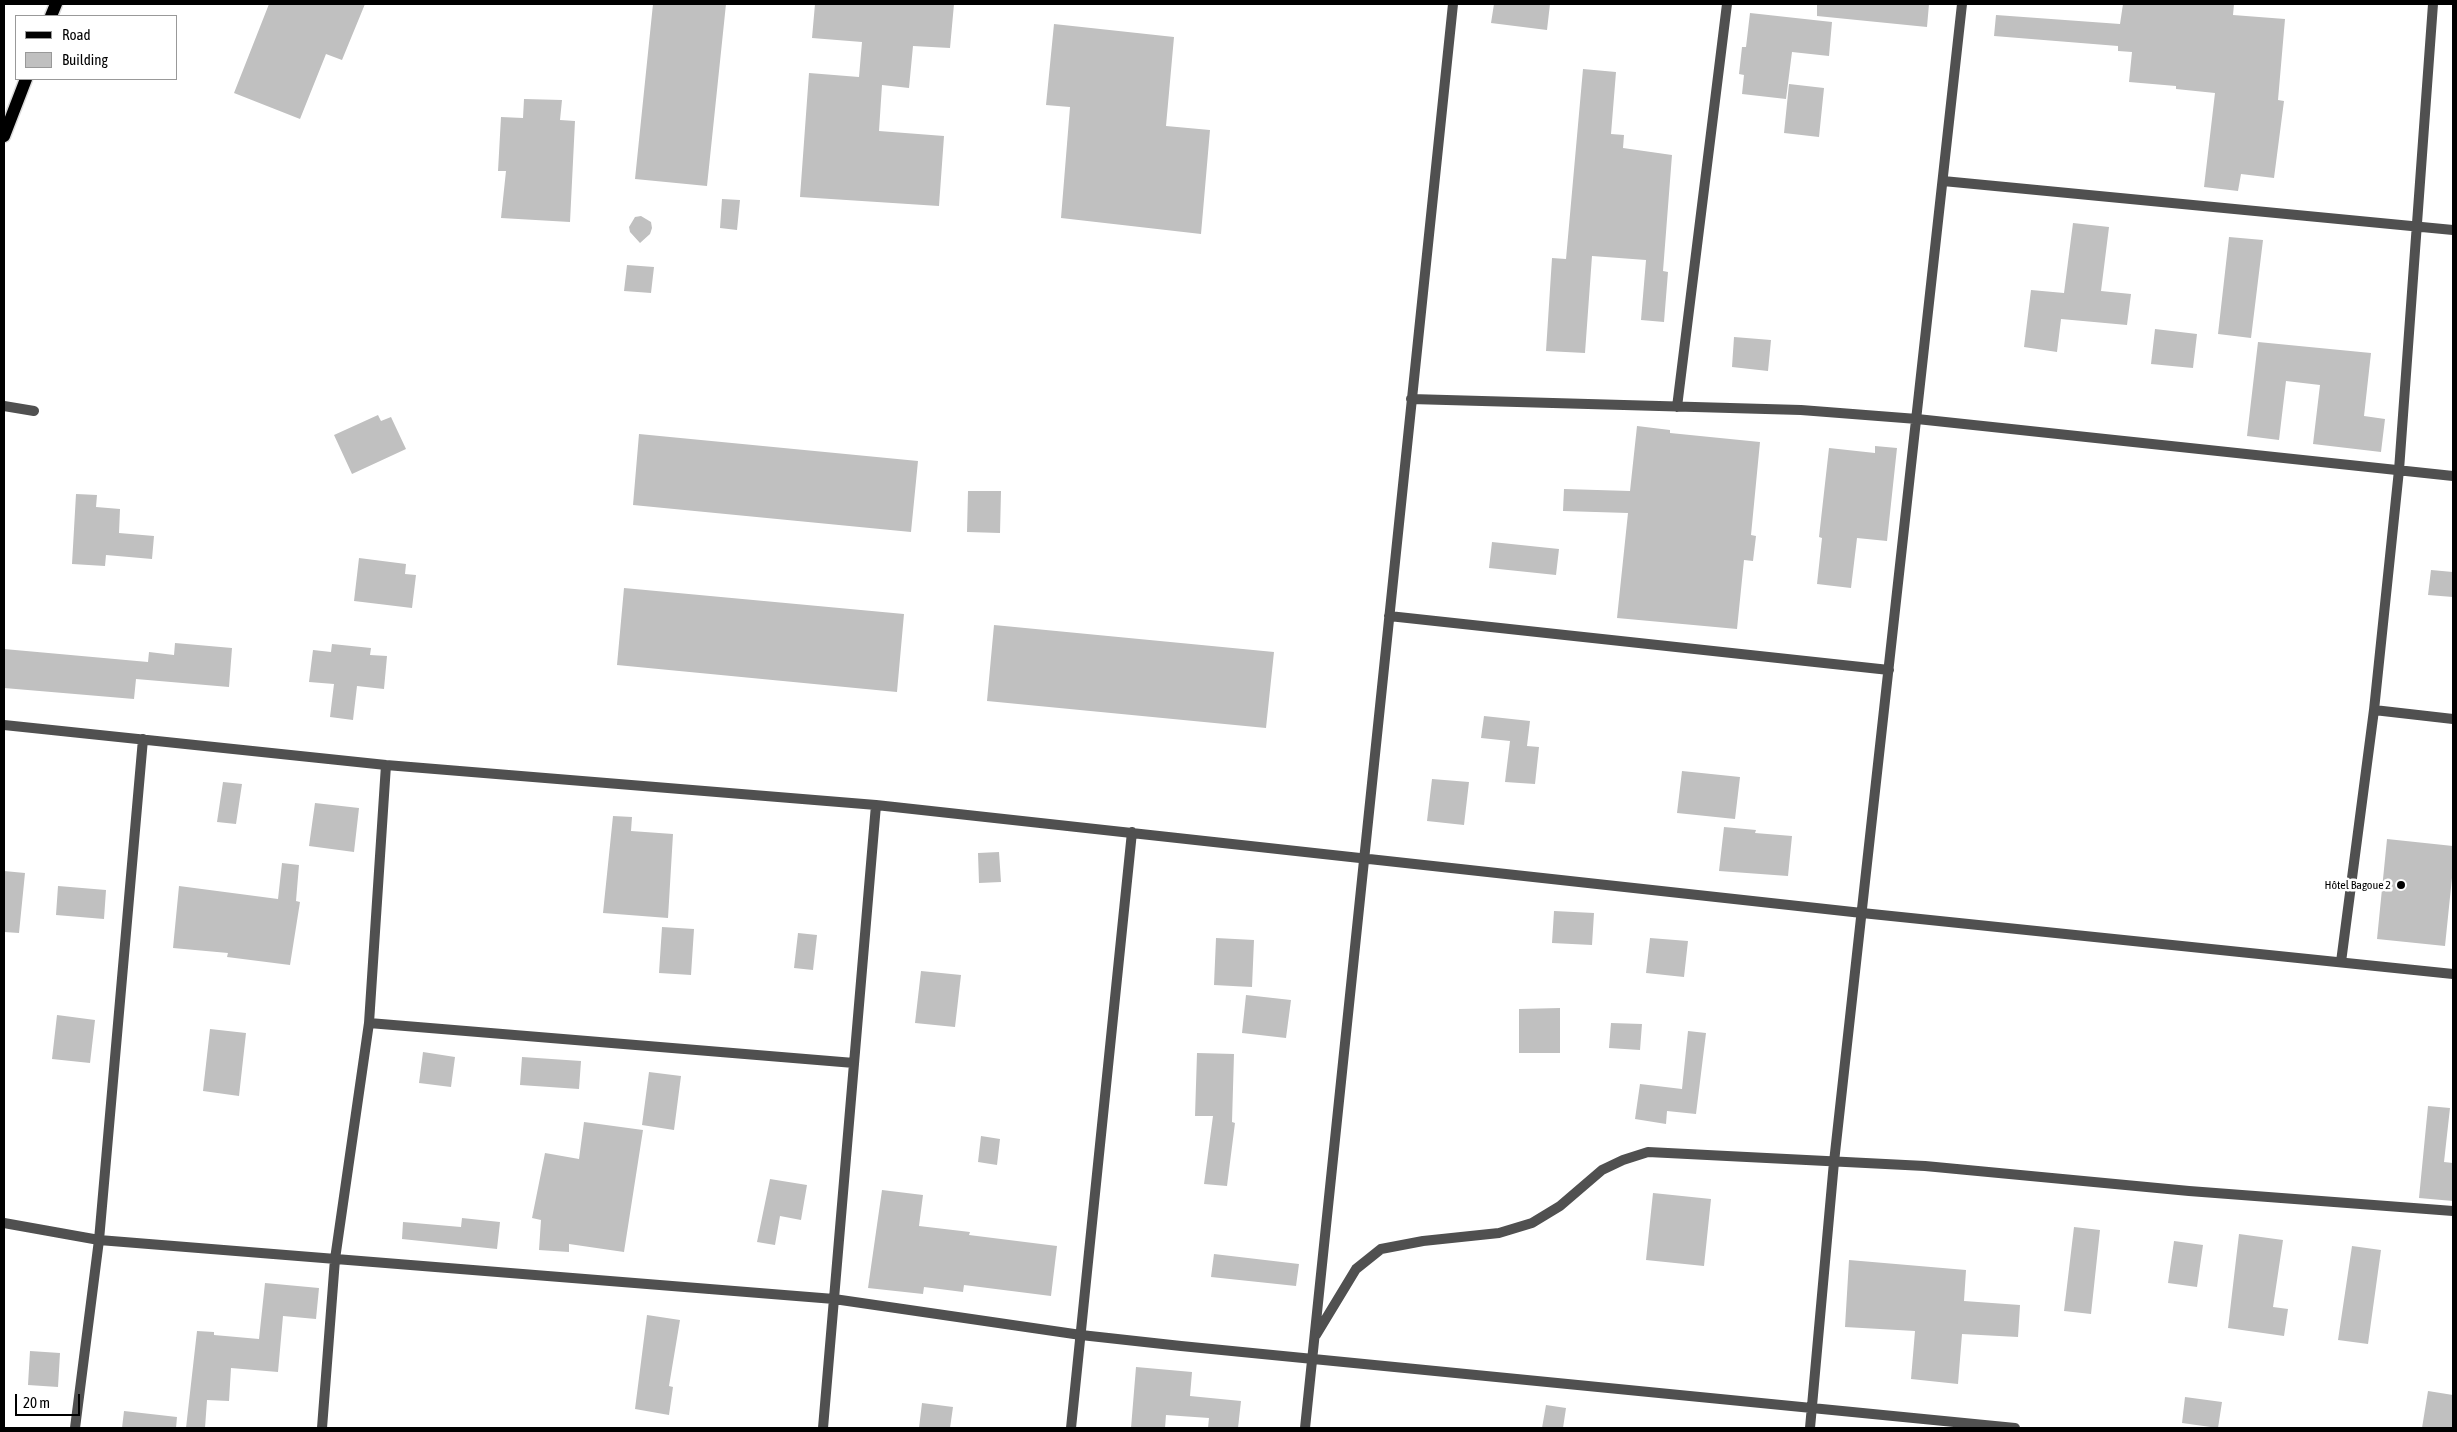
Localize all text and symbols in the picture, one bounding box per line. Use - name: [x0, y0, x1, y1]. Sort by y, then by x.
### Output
- legend: [15, 15, 178, 80]
- text: Road: [62, 26, 91, 43]
- text: Building: [62, 51, 108, 68]
- place label: Hôtel Bagoue 2: [2324, 878, 2391, 892]
- marker: Hôtel Bagoue 2: [2395, 879, 2407, 891]
- scale bar: [18, 1384, 82, 1416]
- text: 20 m: [23, 1394, 50, 1411]

